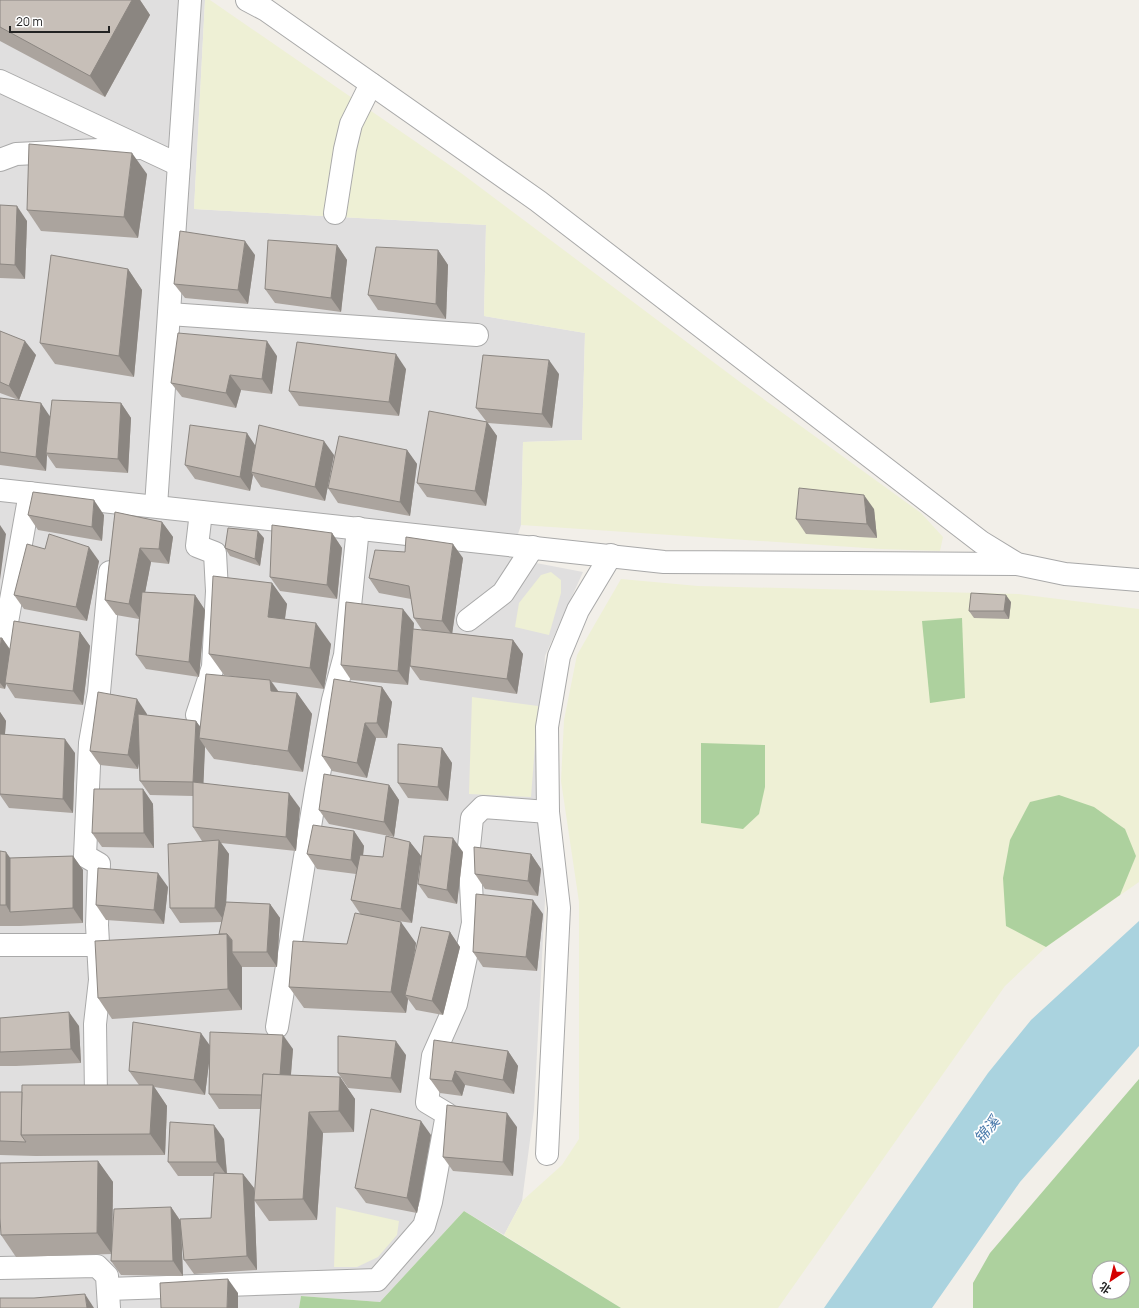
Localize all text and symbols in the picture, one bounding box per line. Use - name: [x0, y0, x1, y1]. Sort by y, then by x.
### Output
- scale bar: [10, 8, 109, 34]
- text: 20 m: [16, 13, 43, 30]
- water label: 锦溪: [969, 1110, 1005, 1148]
- north arrow: [1091, 1260, 1131, 1300]
- text: 北: [1096, 1279, 1114, 1298]

